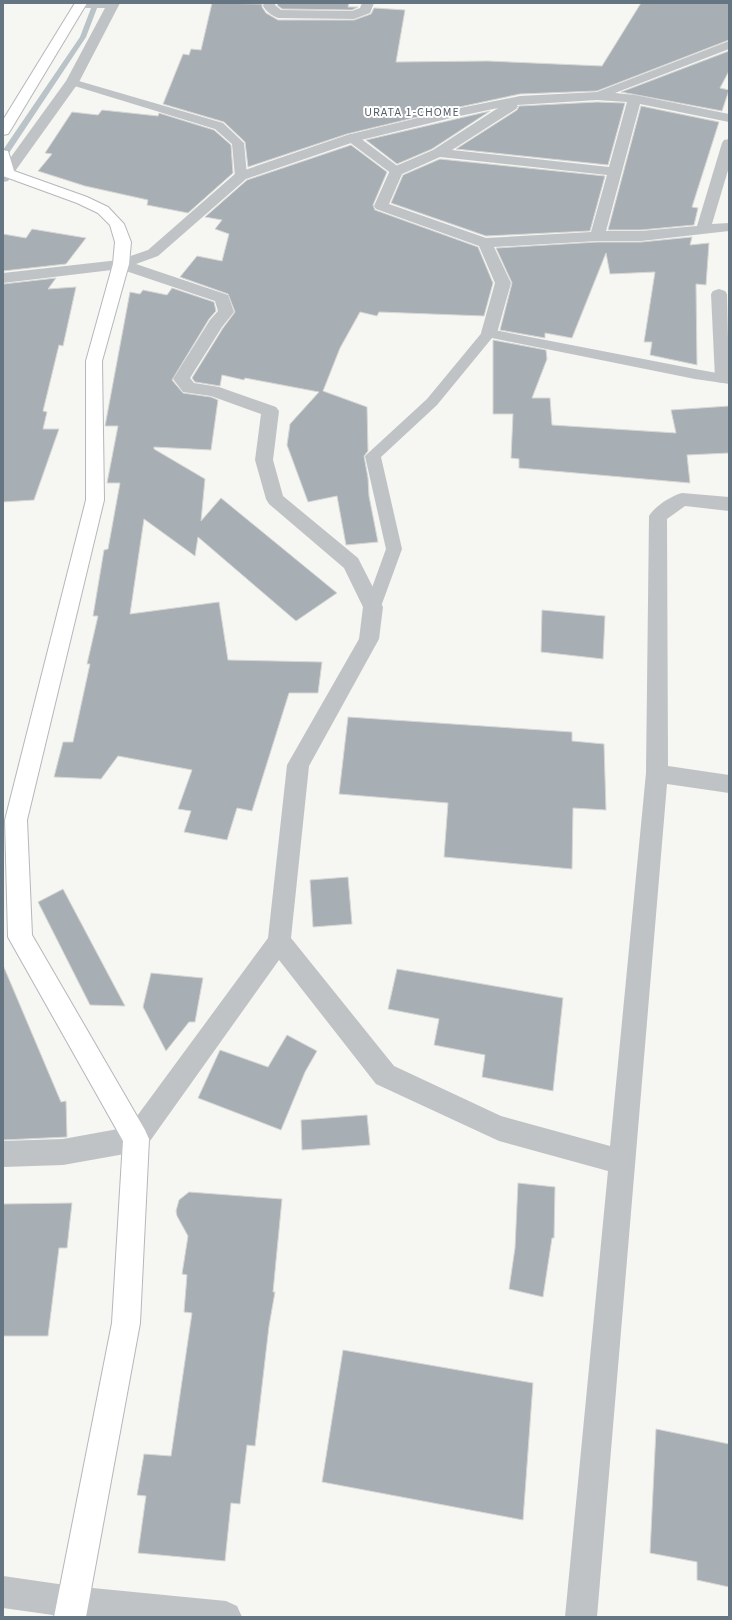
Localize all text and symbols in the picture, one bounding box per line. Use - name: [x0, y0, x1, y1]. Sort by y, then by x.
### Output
- district label: URATA 1-CHOME: [364, 104, 460, 121]

